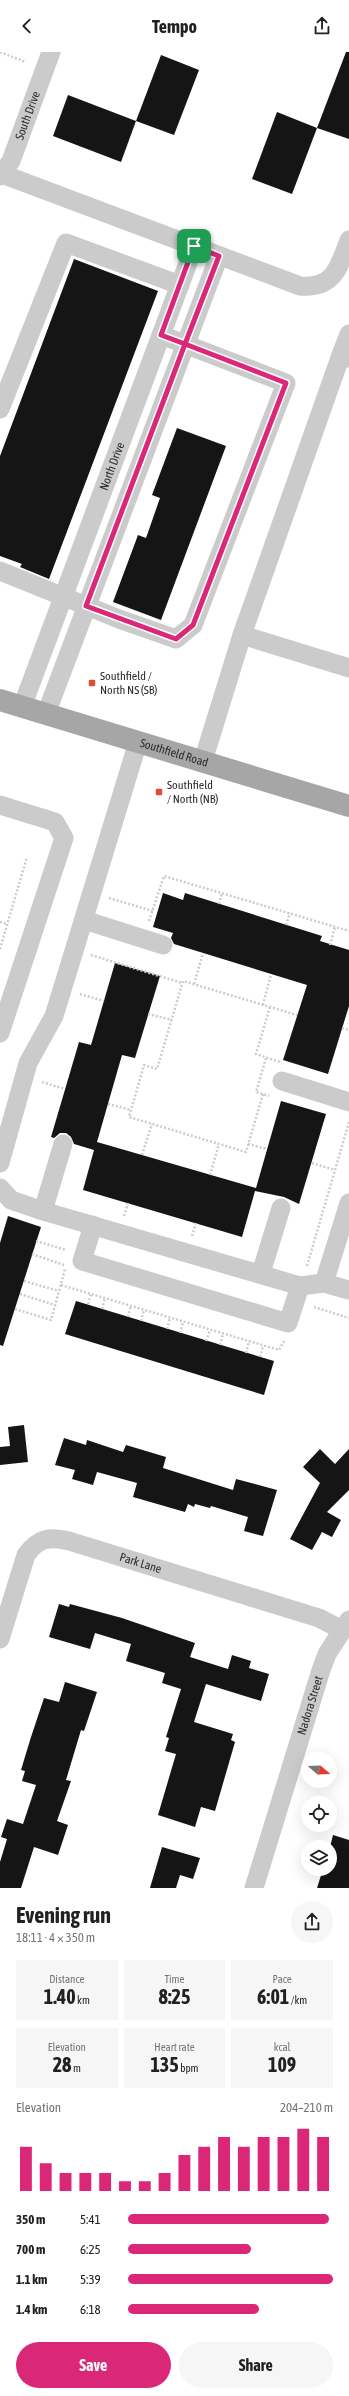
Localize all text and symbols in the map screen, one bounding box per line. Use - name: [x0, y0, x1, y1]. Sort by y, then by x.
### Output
- icon: back: [16, 15, 38, 37]
- icon: share: [311, 15, 333, 37]
- text: Tempo: [152, 16, 197, 37]
- street label: South Drive: [12, 89, 43, 142]
- pin: [177, 229, 211, 263]
- icon: arrive: [183, 235, 205, 257]
- street label: North Drive: [97, 440, 127, 492]
- place label: Southfield / North NS (SB): [100, 669, 157, 697]
- marker: Southfield / North NS (SB): [87, 678, 97, 688]
- street label: Southfield Road: [138, 736, 210, 770]
- place label: Southfield / North (NB): [167, 778, 218, 806]
- marker: Southfield / North (NB): [154, 787, 164, 797]
- street label: Park Lane: [118, 1550, 163, 1576]
- street label: Nadora Street: [294, 1674, 326, 1737]
- north arrow: [301, 1752, 337, 1788]
- map controls: [301, 1752, 337, 1876]
- button: locate: [301, 1796, 337, 1832]
- button: layers: [301, 1840, 337, 1876]
- button: share: [291, 1901, 333, 1943]
- text: Evening run: [16, 1902, 111, 1928]
- text: 18:11 · 4 × 350 m: [16, 1930, 95, 1945]
- text: Distance: [49, 1973, 84, 1985]
- text: Time: [164, 1973, 185, 1985]
- text: Pace: [272, 1973, 292, 1985]
- text: 1.40: [44, 1985, 76, 2008]
- text: 8:25: [159, 1985, 190, 2008]
- text: 6:01: [257, 1985, 289, 2008]
- text: km: [76, 1994, 90, 2006]
- text: /km: [289, 1994, 307, 2006]
- text: Elevation: [48, 2041, 86, 2053]
- text: Heart rate: [154, 2041, 195, 2053]
- text: kcal: [274, 2041, 291, 2053]
- text: 28: [53, 2053, 72, 2076]
- text: 135: [150, 2053, 179, 2076]
- text: 109: [268, 2053, 296, 2076]
- text: m: [72, 2062, 81, 2074]
- text: bpm: [179, 2062, 199, 2074]
- text: Elevation: [16, 2100, 61, 2115]
- text: 204–210 m: [280, 2100, 333, 2115]
- text: 350 m: [16, 2212, 45, 2227]
- text: 5:41: [80, 2212, 101, 2227]
- text: 700 m: [16, 2242, 45, 2257]
- text: 6:25: [80, 2242, 101, 2257]
- text: 1.1 km: [16, 2272, 47, 2287]
- text: 5:39: [80, 2272, 101, 2287]
- text: 1.4 km: [16, 2302, 47, 2317]
- text: 6:18: [80, 2302, 101, 2317]
- button: Save: [16, 2342, 171, 2388]
- button: Share: [179, 2342, 333, 2388]

